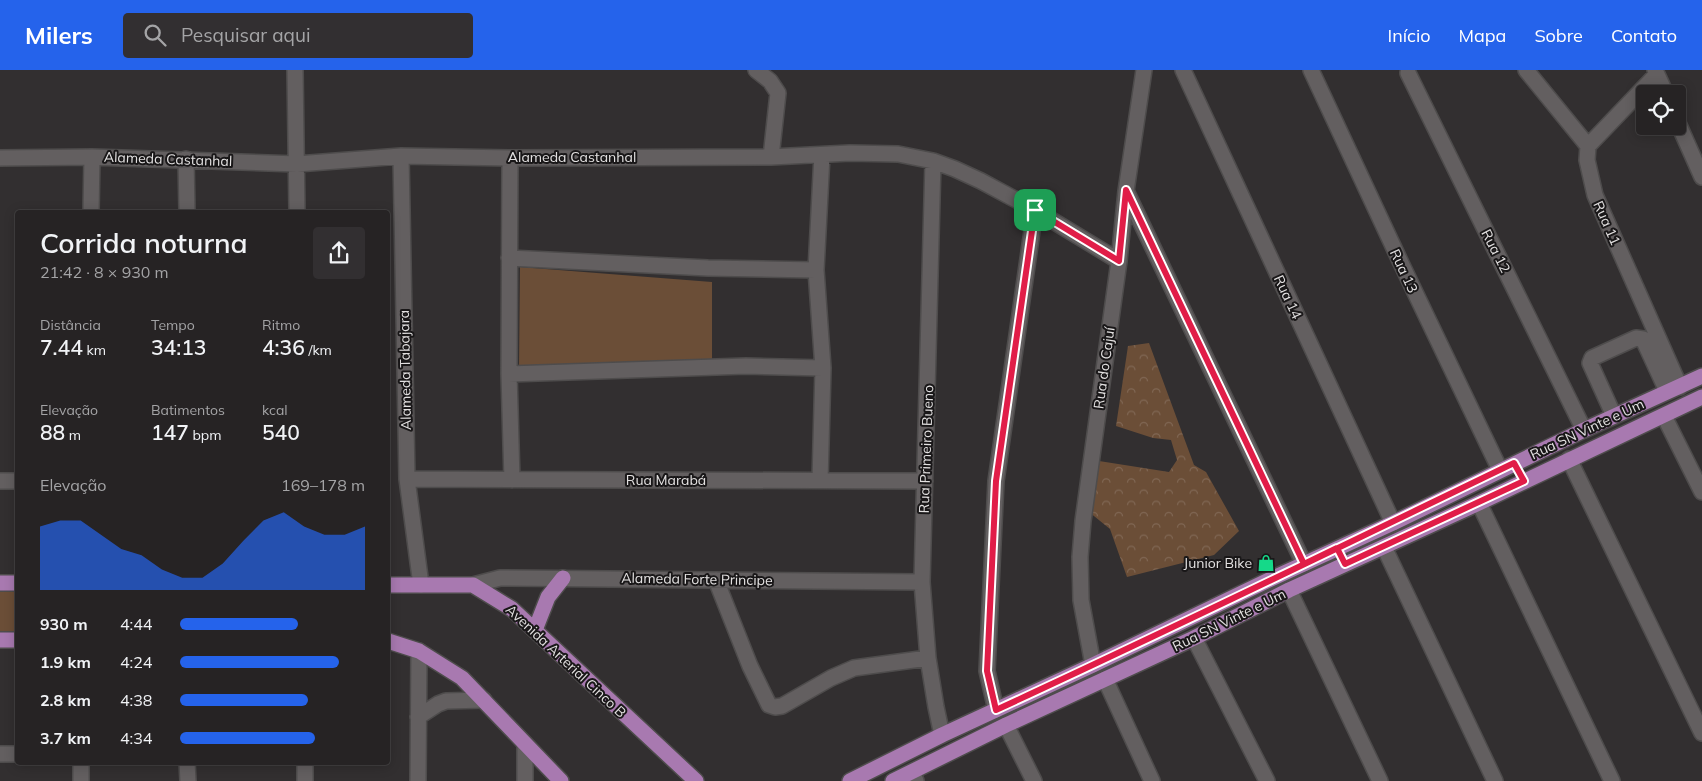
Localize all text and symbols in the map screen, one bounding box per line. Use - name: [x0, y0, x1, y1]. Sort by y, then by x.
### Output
- search box: [123, 13, 473, 58]
- text: Milers: [25, 20, 93, 50]
- icon: search: [141, 21, 169, 49]
- text: Pesquisar aqui: [181, 23, 310, 47]
- text: Início: [1388, 24, 1431, 47]
- text: Mapa: [1459, 24, 1506, 47]
- text: Sobre: [1534, 24, 1583, 47]
- text: Contato: [1611, 24, 1677, 47]
- map controls: [1636, 85, 1686, 135]
- button: locate: [1636, 85, 1686, 135]
- street label: Alameda Castanhal: [103, 148, 233, 170]
- street label: Alameda Castanhal: [508, 148, 636, 166]
- pin: [1014, 189, 1056, 231]
- icon: arrive: [1021, 196, 1049, 224]
- street label: Rua 11: [1589, 198, 1625, 248]
- text: Corrida noturna: [40, 225, 248, 260]
- street label: Rua 12: [1477, 226, 1515, 276]
- button: share: [313, 227, 365, 279]
- street label: Rua 13: [1386, 246, 1422, 296]
- text: 21:42 · 8 × 930 m: [40, 262, 169, 282]
- street label: Rua 14: [1270, 272, 1306, 322]
- street label: Alameda Tabajara: [395, 310, 415, 430]
- text: Distância: [40, 316, 101, 334]
- text: Tempo: [151, 316, 195, 334]
- text: Ritmo: [262, 316, 300, 334]
- street label: Rua do Cajuí: [1089, 325, 1119, 410]
- text: 7.44: [40, 334, 83, 360]
- text: 34:13: [151, 334, 206, 360]
- text: 4:36: [262, 334, 305, 360]
- text: km: [83, 341, 106, 359]
- text: /km: [305, 341, 332, 359]
- street label: Rua Primeiro Bueno: [915, 384, 937, 514]
- street label: Rua SN Vinte e Um: [1527, 395, 1647, 463]
- text: Elevação: [40, 401, 98, 419]
- text: Batimentos: [151, 401, 225, 419]
- text: kcal: [262, 401, 288, 419]
- text: 88: [40, 419, 65, 445]
- text: 147: [151, 419, 189, 445]
- text: 540: [262, 419, 300, 445]
- text: m: [65, 426, 81, 444]
- text: bpm: [189, 426, 222, 444]
- street label: Rua Marabá: [626, 471, 706, 489]
- text: Elevação: [40, 475, 106, 495]
- text: 169–178 m: [281, 475, 365, 495]
- shop icon: Junior Bike: [1256, 553, 1276, 573]
- place label: Junior Bike: [1184, 554, 1252, 572]
- street label: Alameda Forte Principe: [621, 569, 773, 589]
- street label: Rua SN Vinte e Um: [1169, 585, 1289, 655]
- street label: Avenida Arterial Cinco B: [502, 601, 630, 721]
- text: 930 m: [40, 614, 88, 634]
- text: 4:44: [120, 614, 152, 634]
- text: 1.9 km: [40, 652, 91, 672]
- text: 4:24: [120, 652, 152, 672]
- text: 2.8 km: [40, 690, 91, 710]
- text: 4:38: [120, 690, 152, 710]
- text: 3.7 km: [40, 728, 91, 748]
- text: 4:34: [120, 728, 152, 748]

